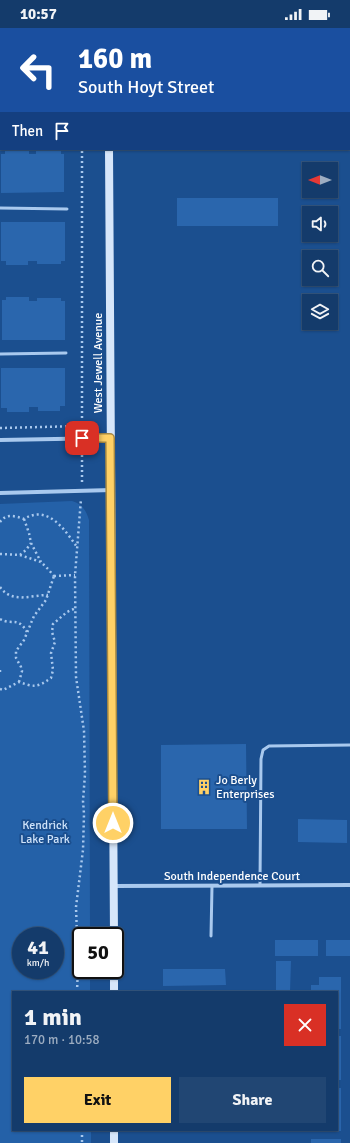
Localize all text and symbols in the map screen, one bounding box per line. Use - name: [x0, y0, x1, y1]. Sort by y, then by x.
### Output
- text: 10:57: [20, 5, 57, 23]
- text: 160 m: [78, 42, 152, 76]
- icon: left: [12, 44, 64, 96]
- text: South Hoyt Street: [78, 76, 214, 98]
- icon: arrive: [51, 120, 73, 142]
- text: Then: [12, 122, 43, 140]
- north arrow: [302, 162, 338, 198]
- map controls: [302, 162, 338, 330]
- button: sound: [302, 206, 338, 242]
- button: search: [302, 250, 338, 286]
- button: layers: [302, 294, 338, 330]
- street label: West Jewell Avenue: [91, 313, 106, 413]
- pin: [65, 421, 99, 455]
- icon: arrive: [71, 427, 93, 449]
- place label: Jo Berly Enterprises: [216, 773, 275, 802]
- building icon: Jo Berly Enterprises: [195, 778, 213, 796]
- position arrow: [92, 802, 134, 844]
- park label: Kendrick Lake Park: [20, 818, 70, 847]
- street label: South Independence Court: [164, 869, 300, 884]
- speed limit sign: 50: [72, 927, 124, 979]
- text: 41: [27, 935, 49, 960]
- text: km/h: [27, 957, 49, 969]
- text: 1 min: [24, 1002, 82, 1032]
- button: close: [284, 1004, 326, 1046]
- text: 170 m · 10:58: [24, 1032, 100, 1048]
- button: Exit: [24, 1077, 171, 1123]
- button: Share: [179, 1077, 326, 1123]

